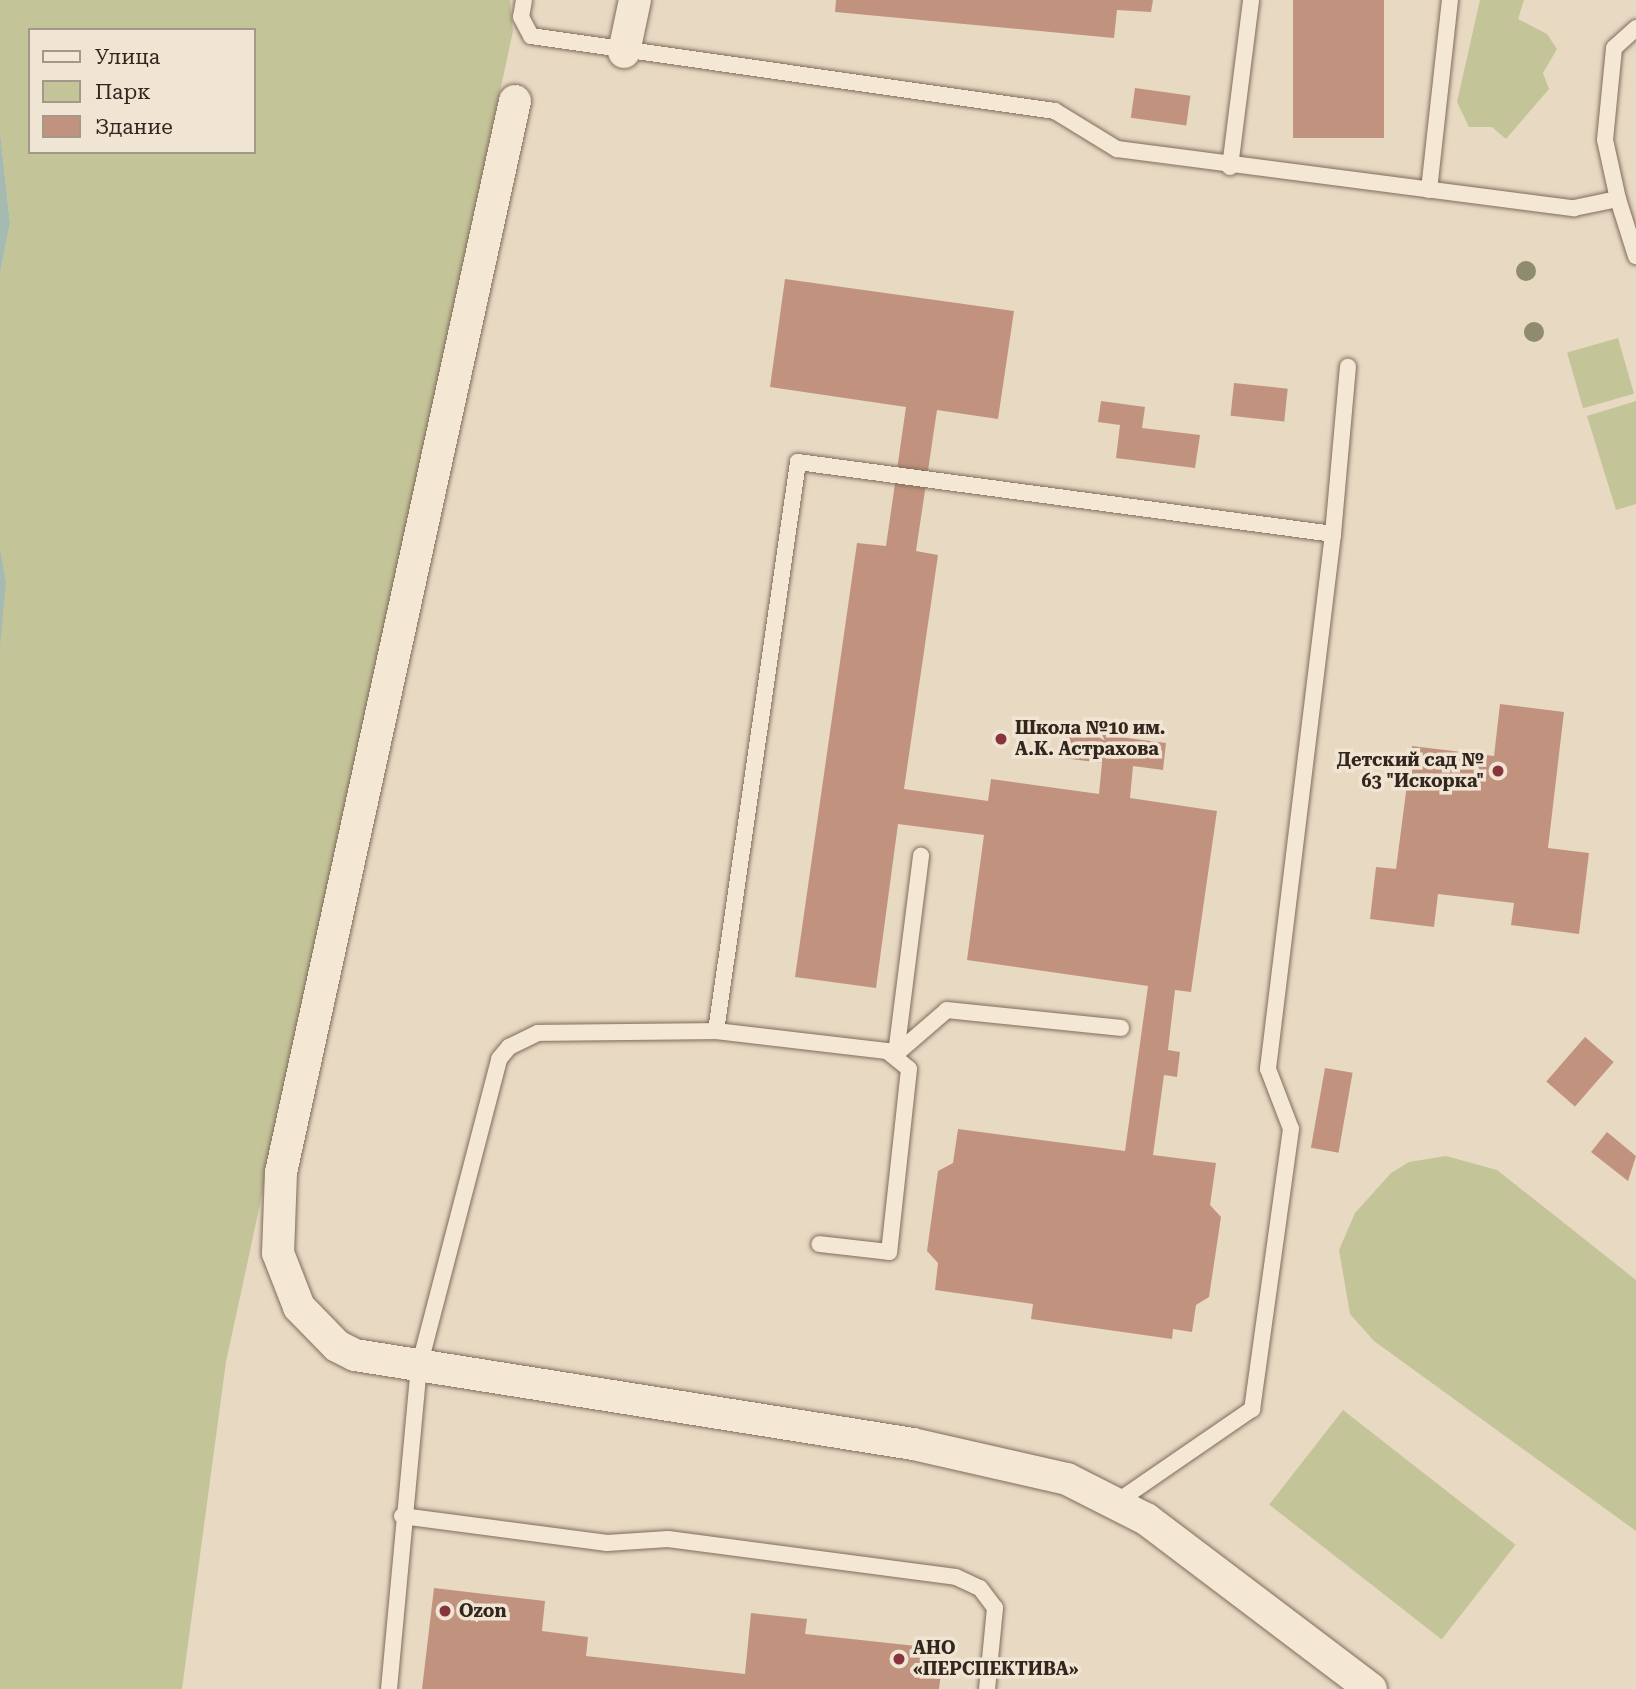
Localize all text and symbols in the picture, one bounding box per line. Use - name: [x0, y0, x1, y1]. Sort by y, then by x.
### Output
- legend: [28, 28, 256, 154]
- text: Улица: [95, 45, 160, 69]
- text: Парк: [95, 80, 151, 104]
- text: Здание: [95, 115, 173, 139]
- place label: Школа №10 им. А.К. Астрахова: [1015, 718, 1165, 760]
- marker: Школа №10 им. А.К. Астрахова: [993, 731, 1009, 747]
- place label: Детский сад № 63 "Искорка": [1337, 750, 1484, 792]
- marker: Детский сад № 63 "Искорка": [1490, 763, 1506, 779]
- place label: Ozon: [459, 1600, 507, 1622]
- marker: Ozon: [437, 1603, 453, 1619]
- place label: АНО «ПЕРСПЕКТИВА»: [913, 1638, 1079, 1680]
- marker: АНО «ПЕРСПЕКТИВА»: [891, 1651, 907, 1667]

